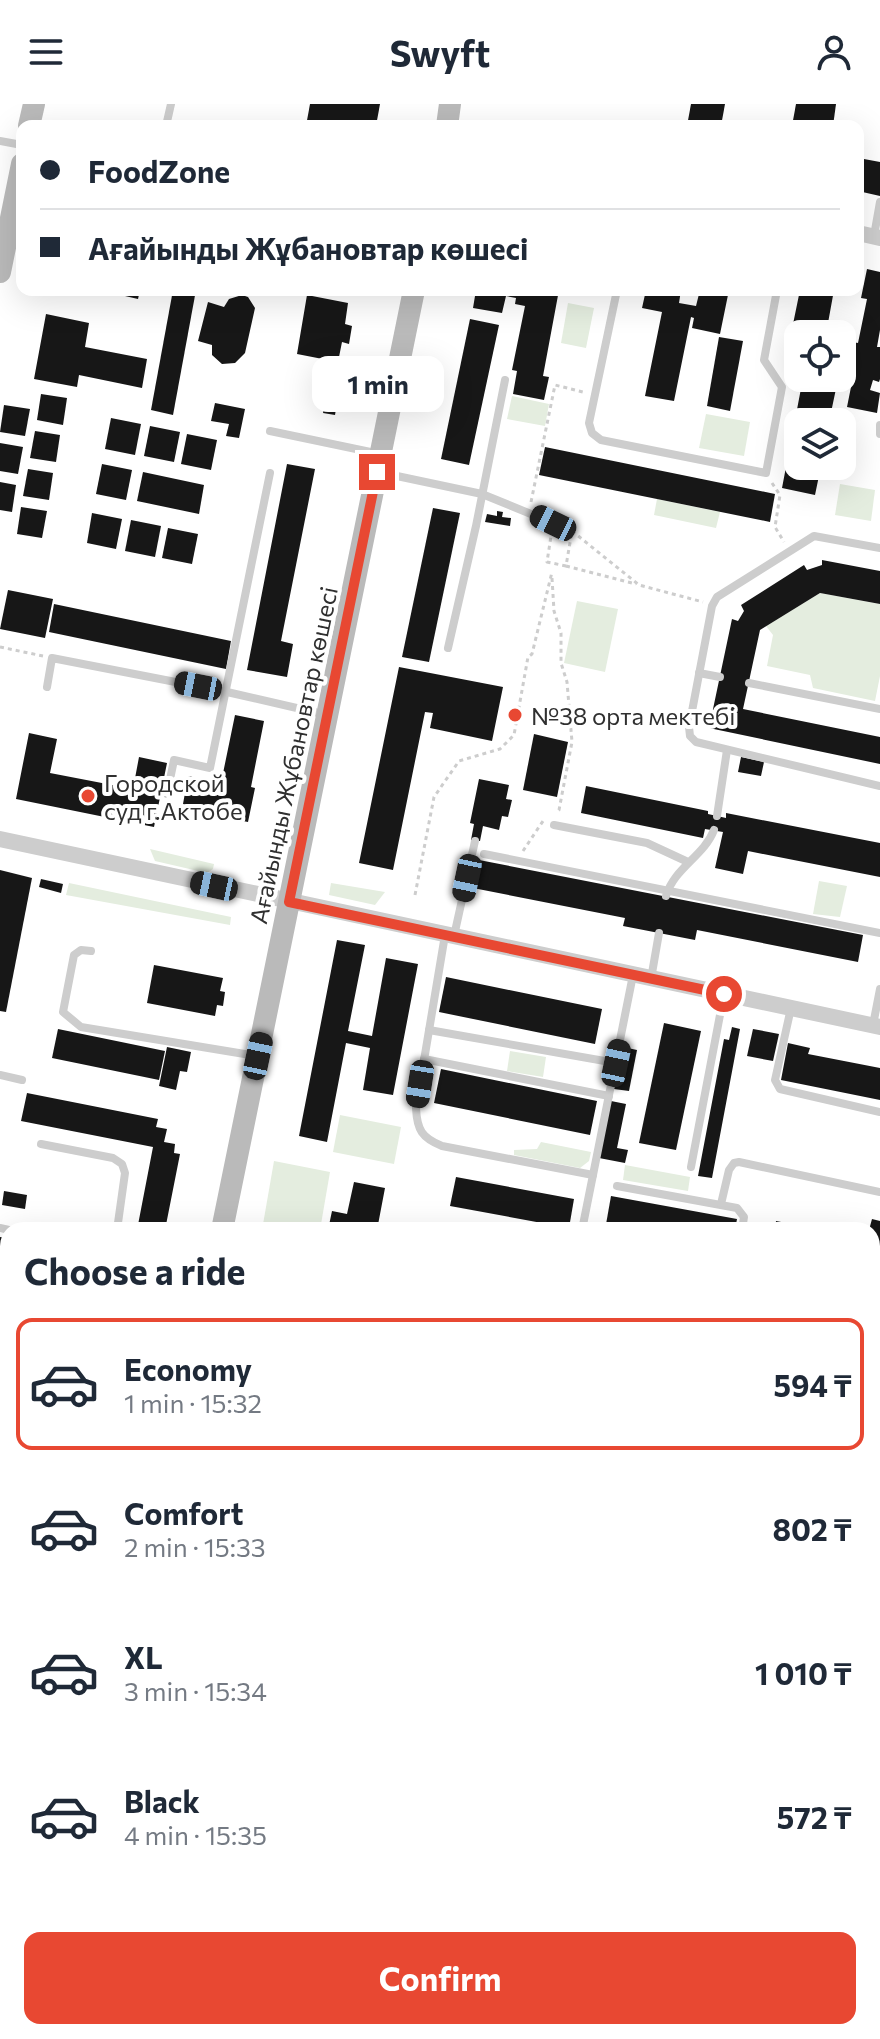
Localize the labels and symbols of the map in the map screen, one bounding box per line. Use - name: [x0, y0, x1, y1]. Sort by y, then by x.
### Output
- callout: 1 min: [311, 356, 443, 412]
- route end: [359, 454, 395, 490]
- car: [526, 502, 580, 544]
- street label: Ағайынды Жұбановтар көшесі: [243, 584, 343, 926]
- car: [172, 670, 224, 702]
- place label: №38 орта мектебі: [531, 701, 736, 730]
- marker: №38 орта мектебі: [506, 706, 524, 724]
- place label: Городской суд г.Актобе: [104, 768, 243, 825]
- marker: Городской суд г.Актобе: [79, 787, 97, 805]
- car: [450, 852, 484, 904]
- car: [188, 869, 240, 903]
- route start: [706, 976, 742, 1012]
- car: [241, 1030, 275, 1082]
- car: [599, 1037, 633, 1089]
- car: [404, 1058, 436, 1110]

